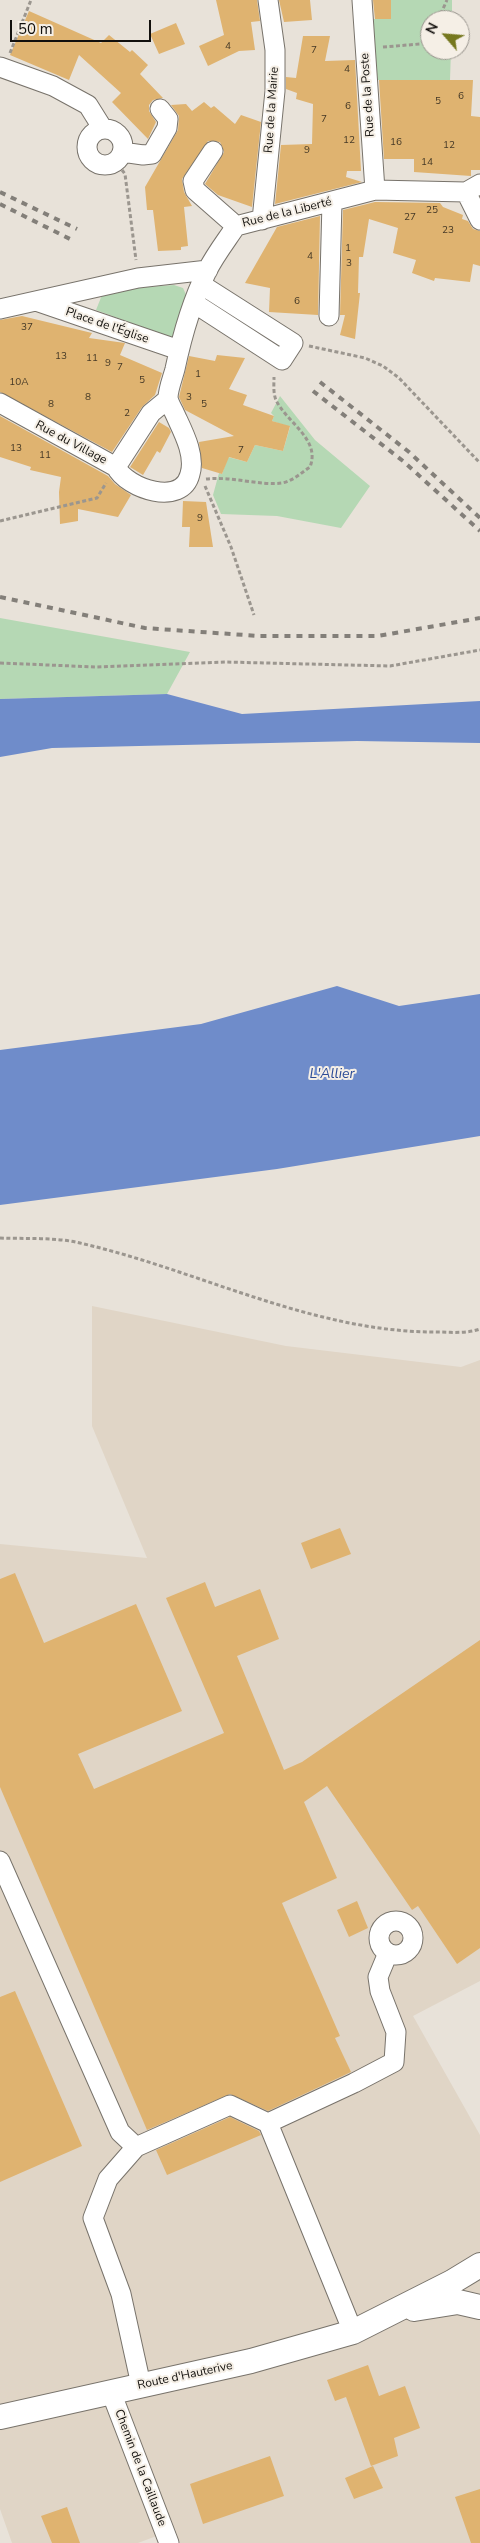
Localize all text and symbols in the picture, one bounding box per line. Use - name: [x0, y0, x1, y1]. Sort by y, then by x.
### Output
- scale bar: [12, 10, 154, 42]
- north arrow: [420, 10, 470, 60]
- text: 50 m: [18, 19, 53, 39]
- text: N: [421, 19, 443, 37]
- house number: 4: [225, 41, 231, 53]
- house number: 7: [311, 45, 317, 57]
- street label: Rue de la Poste: [358, 53, 378, 137]
- house number: 4: [344, 64, 350, 76]
- street label: Rue de la Mairie: [262, 66, 282, 154]
- house number: 6: [458, 91, 464, 103]
- house number: 5: [435, 96, 441, 108]
- house number: 6: [345, 101, 351, 113]
- house number: 7: [321, 114, 327, 126]
- house number: 12: [343, 135, 355, 147]
- house number: 16: [390, 137, 402, 149]
- house number: 12: [443, 140, 455, 152]
- house number: 9: [304, 145, 310, 157]
- house number: 14: [421, 157, 433, 169]
- street label: Rue de la Liberté: [241, 195, 333, 231]
- house number: 25: [426, 205, 438, 217]
- house number: 27: [404, 212, 416, 224]
- house number: 23: [442, 225, 454, 237]
- house number: 1: [345, 243, 351, 255]
- house number: 4: [307, 251, 313, 263]
- house number: 3: [346, 258, 352, 270]
- house number: 6: [294, 296, 300, 308]
- street label: Place de l'Église: [63, 305, 151, 347]
- house number: 37: [21, 322, 33, 334]
- house number: 13: [55, 351, 67, 363]
- house number: 11: [86, 353, 98, 365]
- house number: 9: [105, 358, 111, 370]
- house number: 7: [117, 362, 123, 374]
- house number: 1: [195, 369, 201, 381]
- house number: 5: [139, 375, 145, 387]
- house number: 10A: [9, 377, 29, 389]
- house number: 8: [85, 392, 91, 404]
- house number: 3: [186, 392, 192, 404]
- house number: 8: [48, 399, 54, 411]
- house number: 5: [201, 399, 207, 411]
- house number: 2: [124, 408, 130, 420]
- street label: Rue du Village: [33, 418, 109, 468]
- house number: 13: [10, 443, 22, 455]
- house number: 7: [238, 445, 244, 457]
- house number: 11: [39, 450, 51, 462]
- house number: 9: [197, 513, 203, 525]
- water label: L'Allier: [310, 1067, 354, 1083]
- street label: Route d'Hauterive: [136, 2359, 234, 2393]
- street label: Chemin de la Caillaude: [111, 2407, 169, 2529]

